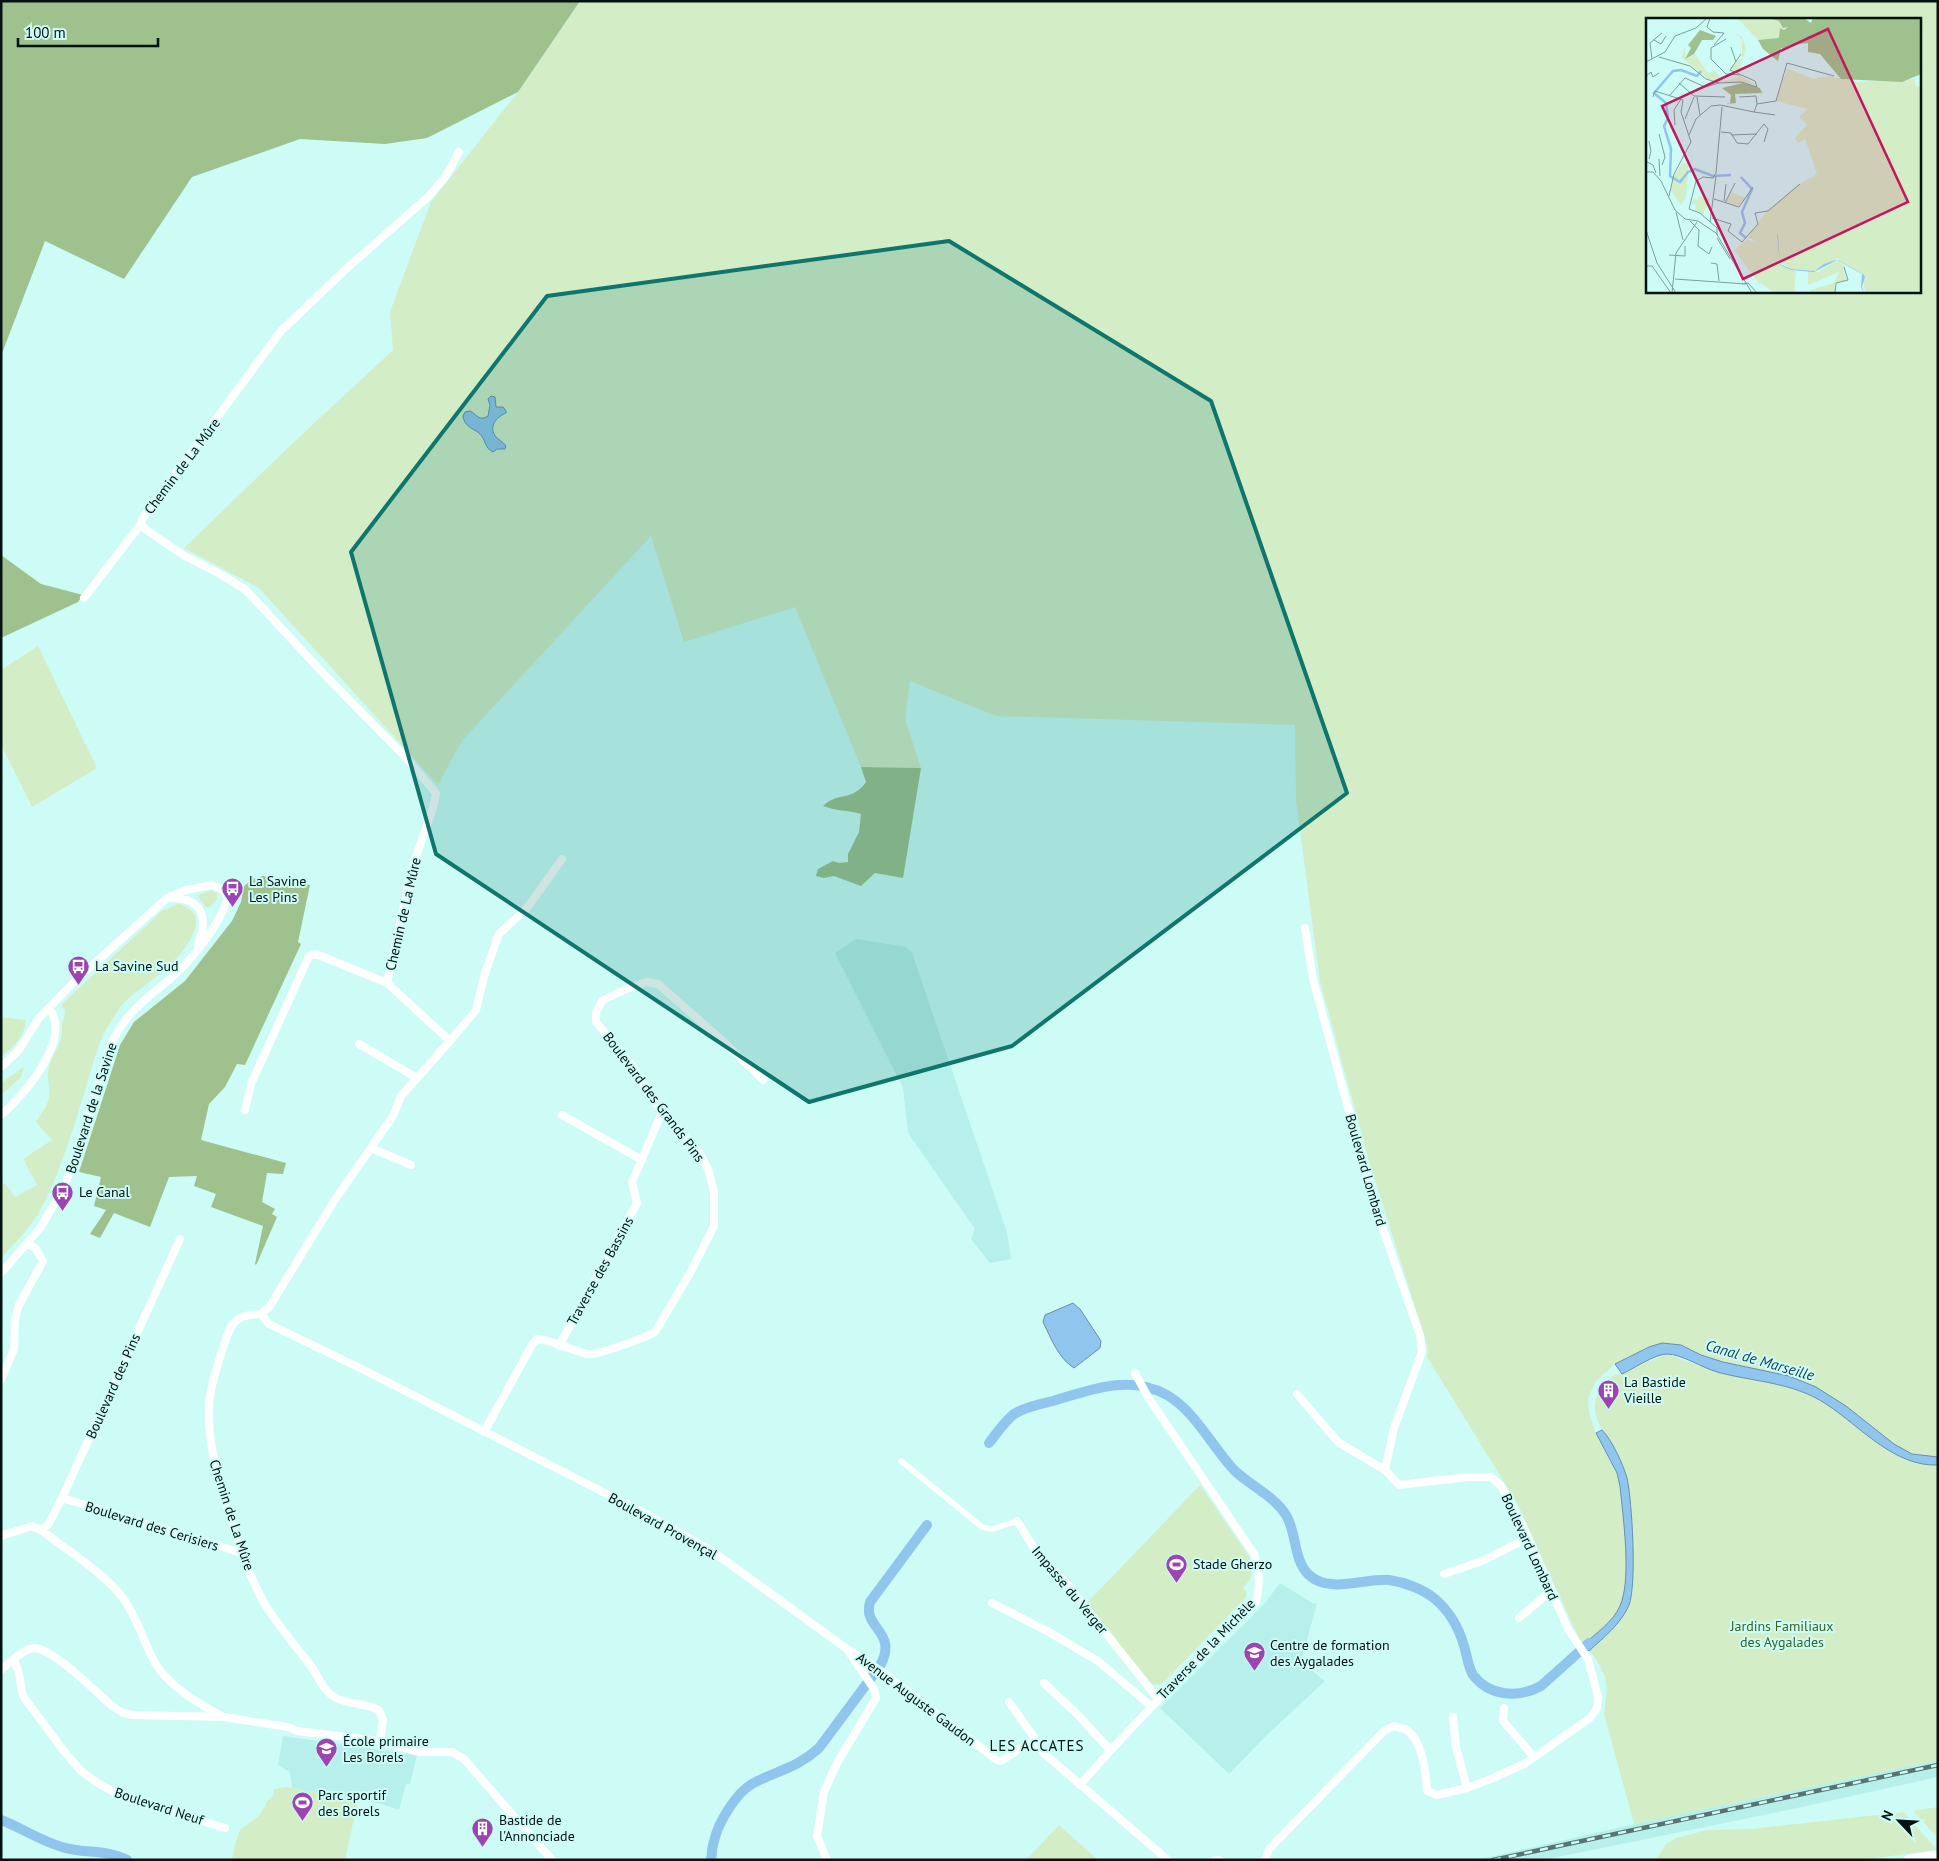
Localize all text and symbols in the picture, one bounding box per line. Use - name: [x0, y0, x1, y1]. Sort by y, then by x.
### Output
- scale bar: [18, 15, 158, 47]
- inset map: [1646, 18, 1922, 292]
- text: 100 m: [25, 23, 66, 42]
- street label: Chemin de La Mûre: [140, 414, 224, 518]
- street label: Chemin de La Mûre: [381, 856, 425, 972]
- place label: La Savine Les Pins: [249, 872, 306, 906]
- bus stop icon: La Savine Les Pins: [221, 877, 245, 908]
- bus stop icon: La Savine Sud: [67, 954, 91, 985]
- place label: La Savine Sud: [95, 957, 179, 975]
- street label: Boulevard des Grands Pins: [599, 1028, 709, 1166]
- street label: Boulevard de la Savine: [61, 1040, 121, 1176]
- street label: Boulevard Lombard: [1341, 1112, 1391, 1228]
- bus stop icon: Le Canal: [51, 1180, 75, 1211]
- place label: Le Canal: [79, 1183, 130, 1201]
- street label: Traverse des Bassins: [563, 1213, 637, 1329]
- street label: Boulevard des Pins: [82, 1331, 144, 1441]
- water label: Canal de Marseille: [1704, 1335, 1817, 1385]
- place label: La Bastide Vieille: [1623, 1373, 1686, 1407]
- building icon: La Bastide Vieille: [1596, 1378, 1620, 1409]
- street label: Chemin de La Mûre: [206, 1457, 258, 1573]
- street label: Boulevard Provençal: [605, 1489, 721, 1563]
- street label: Boulevard Lombard: [1497, 1491, 1563, 1603]
- street label: Boulevard des Cerisiers: [83, 1497, 221, 1555]
- street label: Impasse du Verger: [1028, 1542, 1112, 1638]
- sports icon: Stade Gherzo: [1165, 1552, 1189, 1583]
- place label: Stade Gherzo: [1193, 1555, 1272, 1573]
- street label: Traverse de la Michèle: [1153, 1595, 1259, 1703]
- park label: Jardins Familiaux des Aygalades: [1729, 1617, 1834, 1651]
- place label: Centre de formation des Aygalades: [1270, 1636, 1390, 1670]
- school or university icon: Centre de formation des Aygalades: [1242, 1641, 1266, 1672]
- street label: Avenue Auguste Gaudon: [853, 1648, 979, 1750]
- place label: École primaire Les Borels: [343, 1732, 429, 1766]
- district label: LES ACCATES: [989, 1736, 1085, 1755]
- school or university icon: École primaire Les Borels: [315, 1737, 339, 1768]
- street label: Boulevard Neuf: [112, 1783, 206, 1829]
- place label: Parc sportif des Borels: [318, 1786, 386, 1820]
- sports icon: Parc sportif des Borels: [290, 1791, 314, 1822]
- north arrow: [1874, 1796, 1924, 1846]
- text: N: [1877, 1808, 1897, 1823]
- place label: Bastide de l'Annonciade: [499, 1811, 575, 1845]
- building icon: Bastide de l'Annonciade: [471, 1816, 495, 1847]

